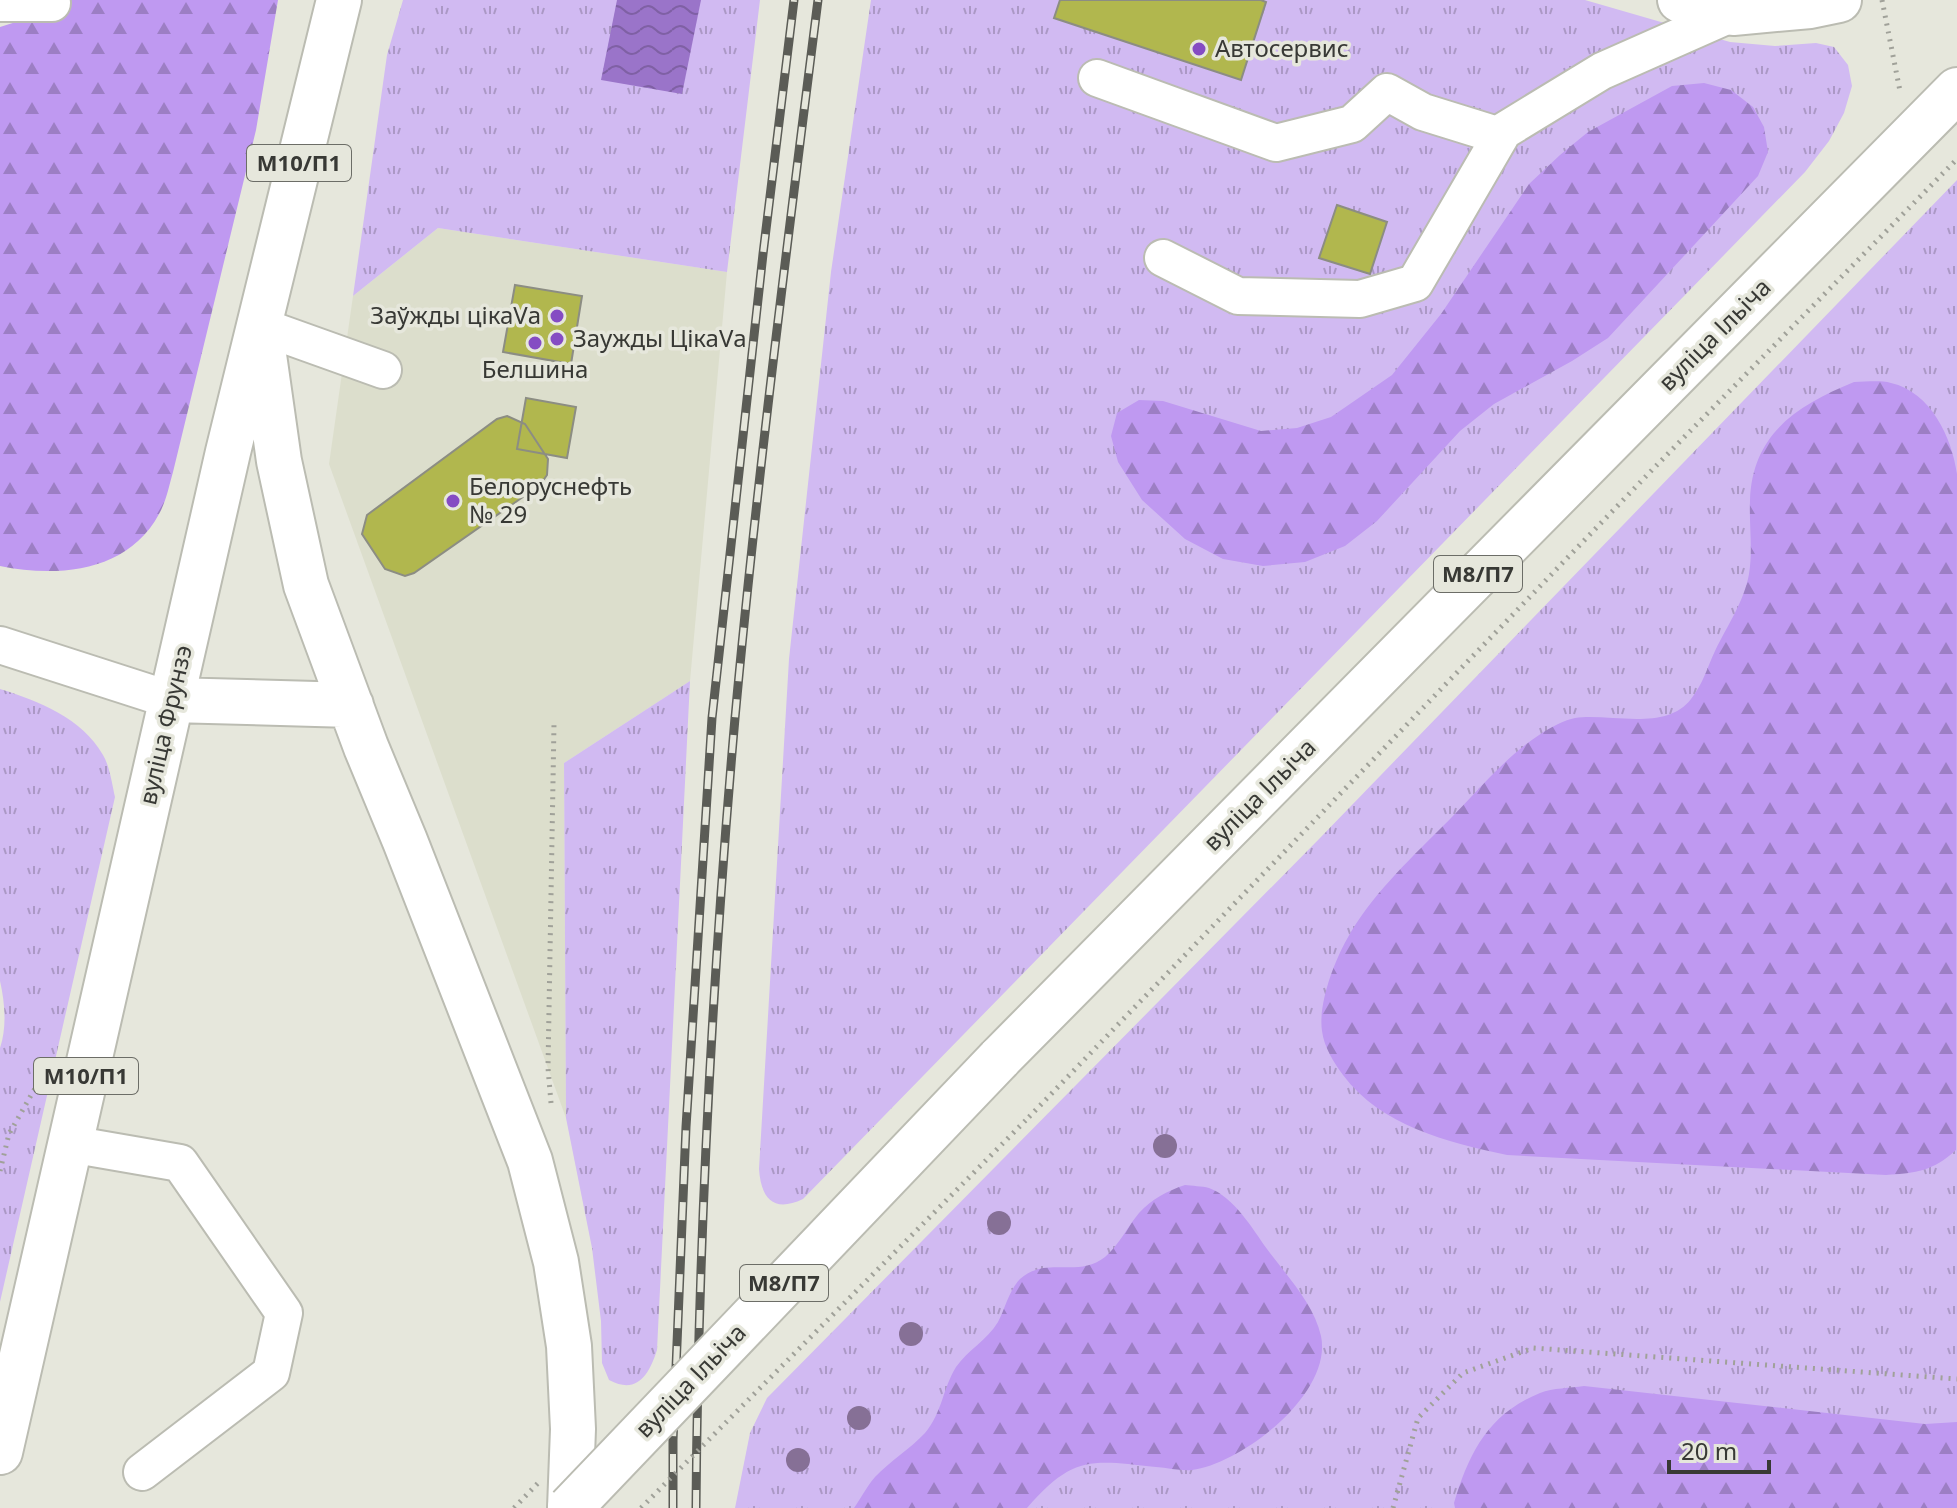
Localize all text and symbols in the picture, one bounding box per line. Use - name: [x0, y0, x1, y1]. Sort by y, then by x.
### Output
- place label: Автосервис: [1215, 31, 1348, 64]
- marker: Автосервис: [1190, 40, 1208, 58]
- road number: М10/П1: [247, 145, 351, 181]
- street label: вуліца Ільіча: [1650, 270, 1777, 397]
- place label: Заўжды цікаVа: [370, 298, 541, 331]
- marker: Заўжды цікаVа: [548, 307, 566, 325]
- place label: Заужды ЦікаVа: [573, 321, 747, 354]
- marker: Заужды ЦікаVа: [548, 330, 566, 348]
- marker: Белшина: [526, 334, 544, 352]
- place label: Белшина: [482, 352, 588, 385]
- place label: Белоруснефть № 29: [469, 469, 632, 530]
- marker: Белоруснефть № 29: [444, 492, 462, 510]
- road number: М8/П7: [1434, 556, 1522, 592]
- street label: вуліца Фрунзэ: [130, 642, 199, 808]
- street label: вуліца Ільіча: [1195, 730, 1322, 857]
- road number: М10/П1: [34, 1058, 138, 1094]
- road number: М8/П7: [740, 1265, 828, 1301]
- street label: вуліца Ільіча: [627, 1316, 753, 1444]
- scale bar: [1669, 1424, 1769, 1474]
- text: 20 m: [1681, 1434, 1737, 1467]

